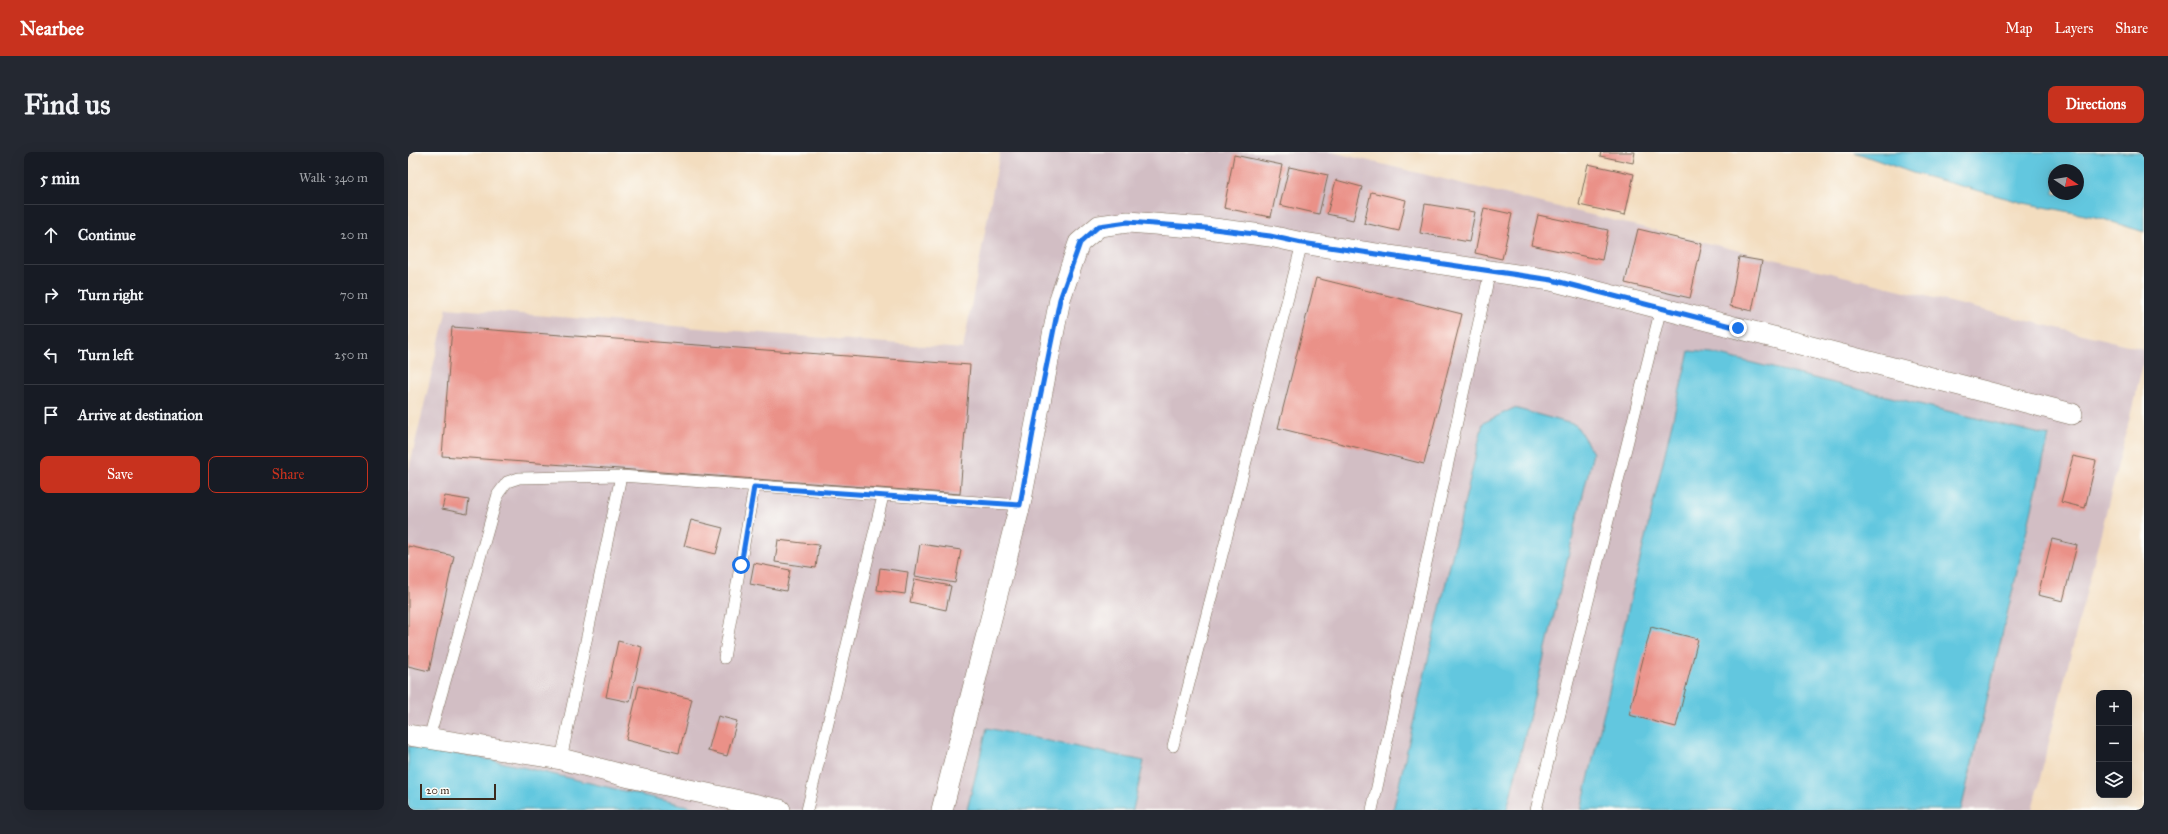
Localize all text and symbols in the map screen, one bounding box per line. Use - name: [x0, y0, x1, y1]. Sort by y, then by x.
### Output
- text: Nearbee: [20, 17, 84, 40]
- text: Map: [2005, 20, 2033, 37]
- text: Layers: [2055, 20, 2093, 37]
- text: Share: [2115, 20, 2148, 37]
- button: Directions: [2048, 86, 2144, 123]
- text: Find us: [24, 87, 110, 122]
- north arrow: [2048, 164, 2084, 200]
- text: 5 min: [40, 168, 80, 189]
- text: Walk · 340 m: [299, 170, 368, 186]
- icon: ahead: [40, 224, 62, 246]
- text: Continue: [78, 226, 136, 244]
- text: 20 m: [340, 227, 368, 243]
- icon: right: [40, 284, 62, 306]
- text: Turn right: [78, 286, 143, 304]
- text: 70 m: [340, 287, 368, 303]
- route end: [1729, 319, 1747, 337]
- icon: left: [40, 344, 62, 366]
- text: Turn left: [78, 346, 134, 364]
- text: 250 m: [334, 347, 368, 363]
- icon: arrive: [40, 404, 62, 426]
- text: Arrive at destination: [78, 406, 203, 424]
- button: Save: [40, 456, 200, 493]
- button: Share: [208, 456, 368, 493]
- route start: [732, 556, 750, 574]
- map controls: [2096, 690, 2132, 798]
- button: +: [2096, 690, 2132, 726]
- button: −: [2096, 726, 2132, 762]
- button: layers: [2096, 762, 2132, 798]
- scale bar: [420, 782, 496, 801]
- text: 20 m: [426, 784, 449, 797]

